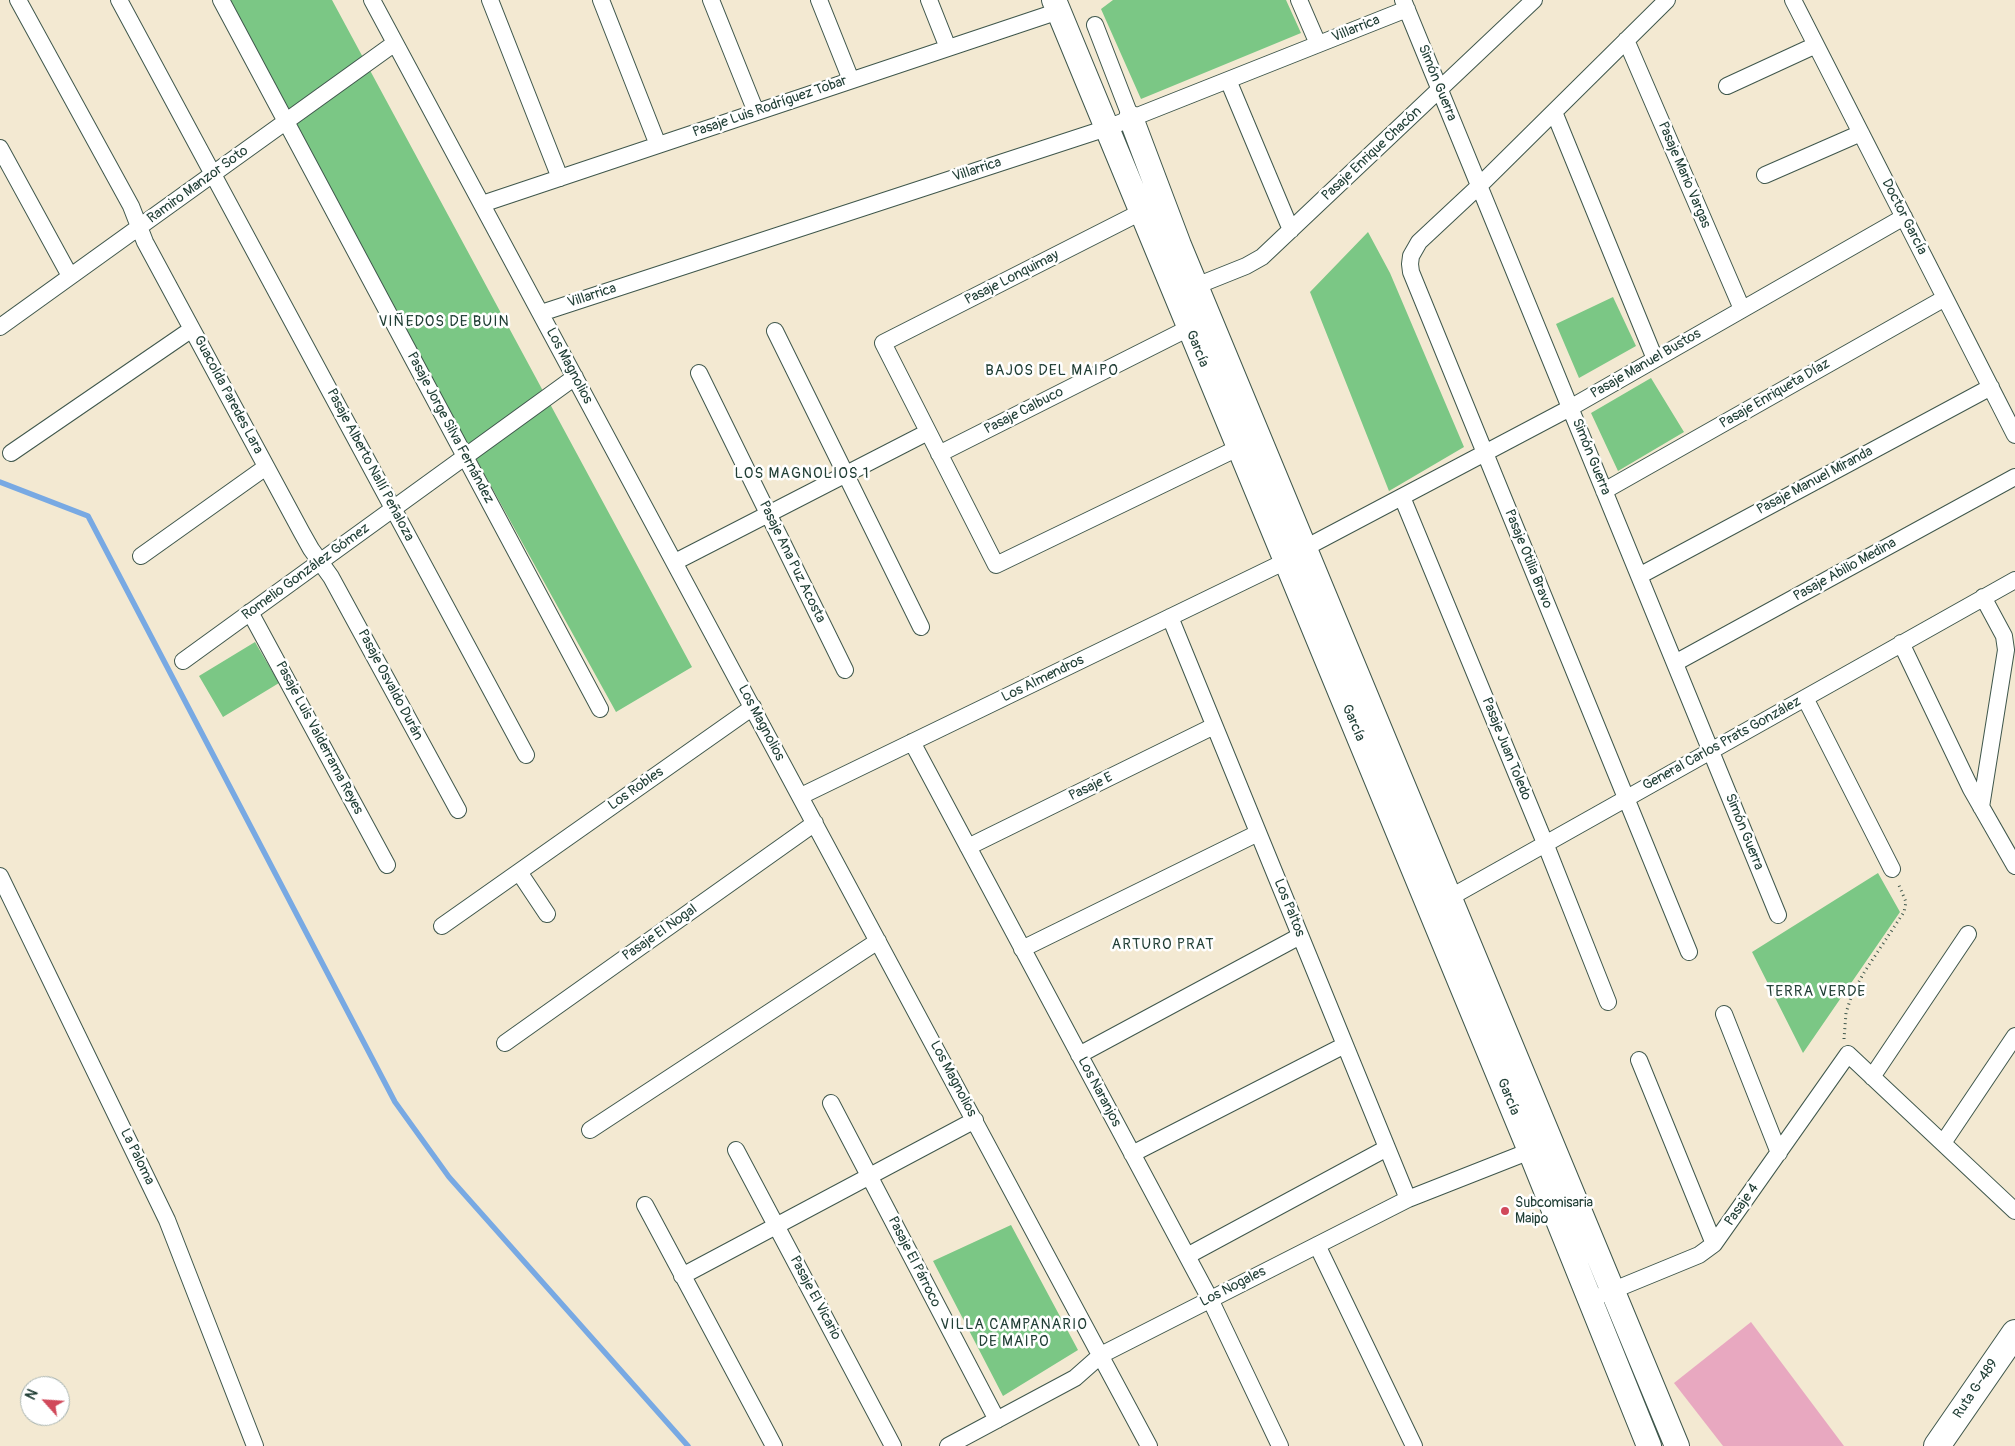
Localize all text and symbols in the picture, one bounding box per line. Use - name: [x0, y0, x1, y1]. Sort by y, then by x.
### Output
- street label: Villarrica: [1330, 12, 1382, 46]
- street label: Simón Guerra: [1414, 42, 1460, 124]
- street label: Pasaje Luis Rodríguez Tobar: [691, 73, 849, 141]
- street label: Pasaje Enrique Chacón: [1319, 103, 1425, 205]
- street label: Pasaje Mario Vargas: [1654, 119, 1714, 231]
- street label: Ramiro Manzor Soto: [144, 143, 252, 227]
- street label: Villarrica: [951, 154, 1003, 186]
- street label: Doctor García: [1878, 176, 1930, 258]
- street label: Pasaje Lonquimay: [962, 247, 1062, 309]
- street label: Villarrica: [566, 280, 618, 312]
- district label: VIÑEDOS DE BUIN: [377, 313, 511, 331]
- street label: Los Magnolios: [542, 325, 596, 407]
- street label: Pasaje Manuel Bustos: [1588, 326, 1704, 402]
- street label: García: [1182, 328, 1212, 370]
- street label: Guacolda Paredes Lara: [190, 333, 266, 457]
- street label: Pasaje Jorge Silva Fernández: [403, 349, 497, 507]
- street label: Pasaje Enriqueta Díaz: [1717, 356, 1833, 432]
- district label: BAJOS DEL MAIPO: [983, 362, 1121, 380]
- street label: Pasaje Calbuco: [982, 384, 1066, 438]
- street label: Pasaje Alberto Nallí Peñaloza: [323, 386, 417, 544]
- street label: Simón Guerra: [1568, 416, 1614, 498]
- street label: Pasaje Manuel Miranda: [1754, 443, 1876, 519]
- district label: LOS MAGNOLIOS 1: [733, 465, 871, 483]
- street label: Pasaje Ana Puz Acosta: [755, 498, 829, 626]
- street label: Pasaje Otilia Bravo: [1500, 507, 1556, 611]
- street label: Romelio González Gómez: [239, 520, 373, 624]
- street label: Pasaje Abilio Medina: [1791, 535, 1899, 605]
- street label: Pasaje Osvaldo Durán: [354, 627, 426, 743]
- street label: Los Almendros: [999, 652, 1087, 706]
- street label: Pasaje Luis Valderrama Reyes: [271, 659, 367, 817]
- street label: Los Magnolios: [734, 682, 788, 764]
- street label: General Carlos Prats González: [1640, 693, 1804, 795]
- street label: Pasaje Juan Toledo: [1478, 695, 1534, 803]
- street label: García: [1338, 702, 1368, 744]
- street label: Los Robles: [605, 764, 667, 814]
- street label: Pasaje E: [1066, 769, 1116, 805]
- street label: Simón Guerra: [1721, 791, 1767, 873]
- street label: Los Paltos: [1270, 877, 1308, 939]
- street label: Pasaje El Nogal: [619, 901, 701, 965]
- district label: ARTURO PRAT: [1110, 936, 1216, 954]
- district label: TERRA VERDE: [1765, 983, 1867, 1001]
- street label: Los Magnolios: [926, 1038, 980, 1120]
- street label: Los Naranjos: [1074, 1054, 1124, 1130]
- street label: García: [1493, 1076, 1523, 1118]
- street label: La Paloma: [116, 1126, 158, 1188]
- street label: Pasaje 4: [1721, 1181, 1763, 1229]
- place label: Subcomisaria Maipo: [1515, 1195, 1593, 1228]
- marker: Subcomisaria Maipo: [1499, 1205, 1511, 1217]
- street label: Pasaje El Párroco: [884, 1214, 944, 1310]
- street label: Pasaje El Vicario: [786, 1253, 844, 1343]
- street label: Los Nogales: [1197, 1263, 1269, 1311]
- district label: VILLA CAMPANARIO DE MAIPO: [938, 1316, 1090, 1351]
- street label: Ruta G-489: [1950, 1356, 2002, 1422]
- north arrow: [20, 1376, 70, 1426]
- text: N: [22, 1387, 42, 1403]

